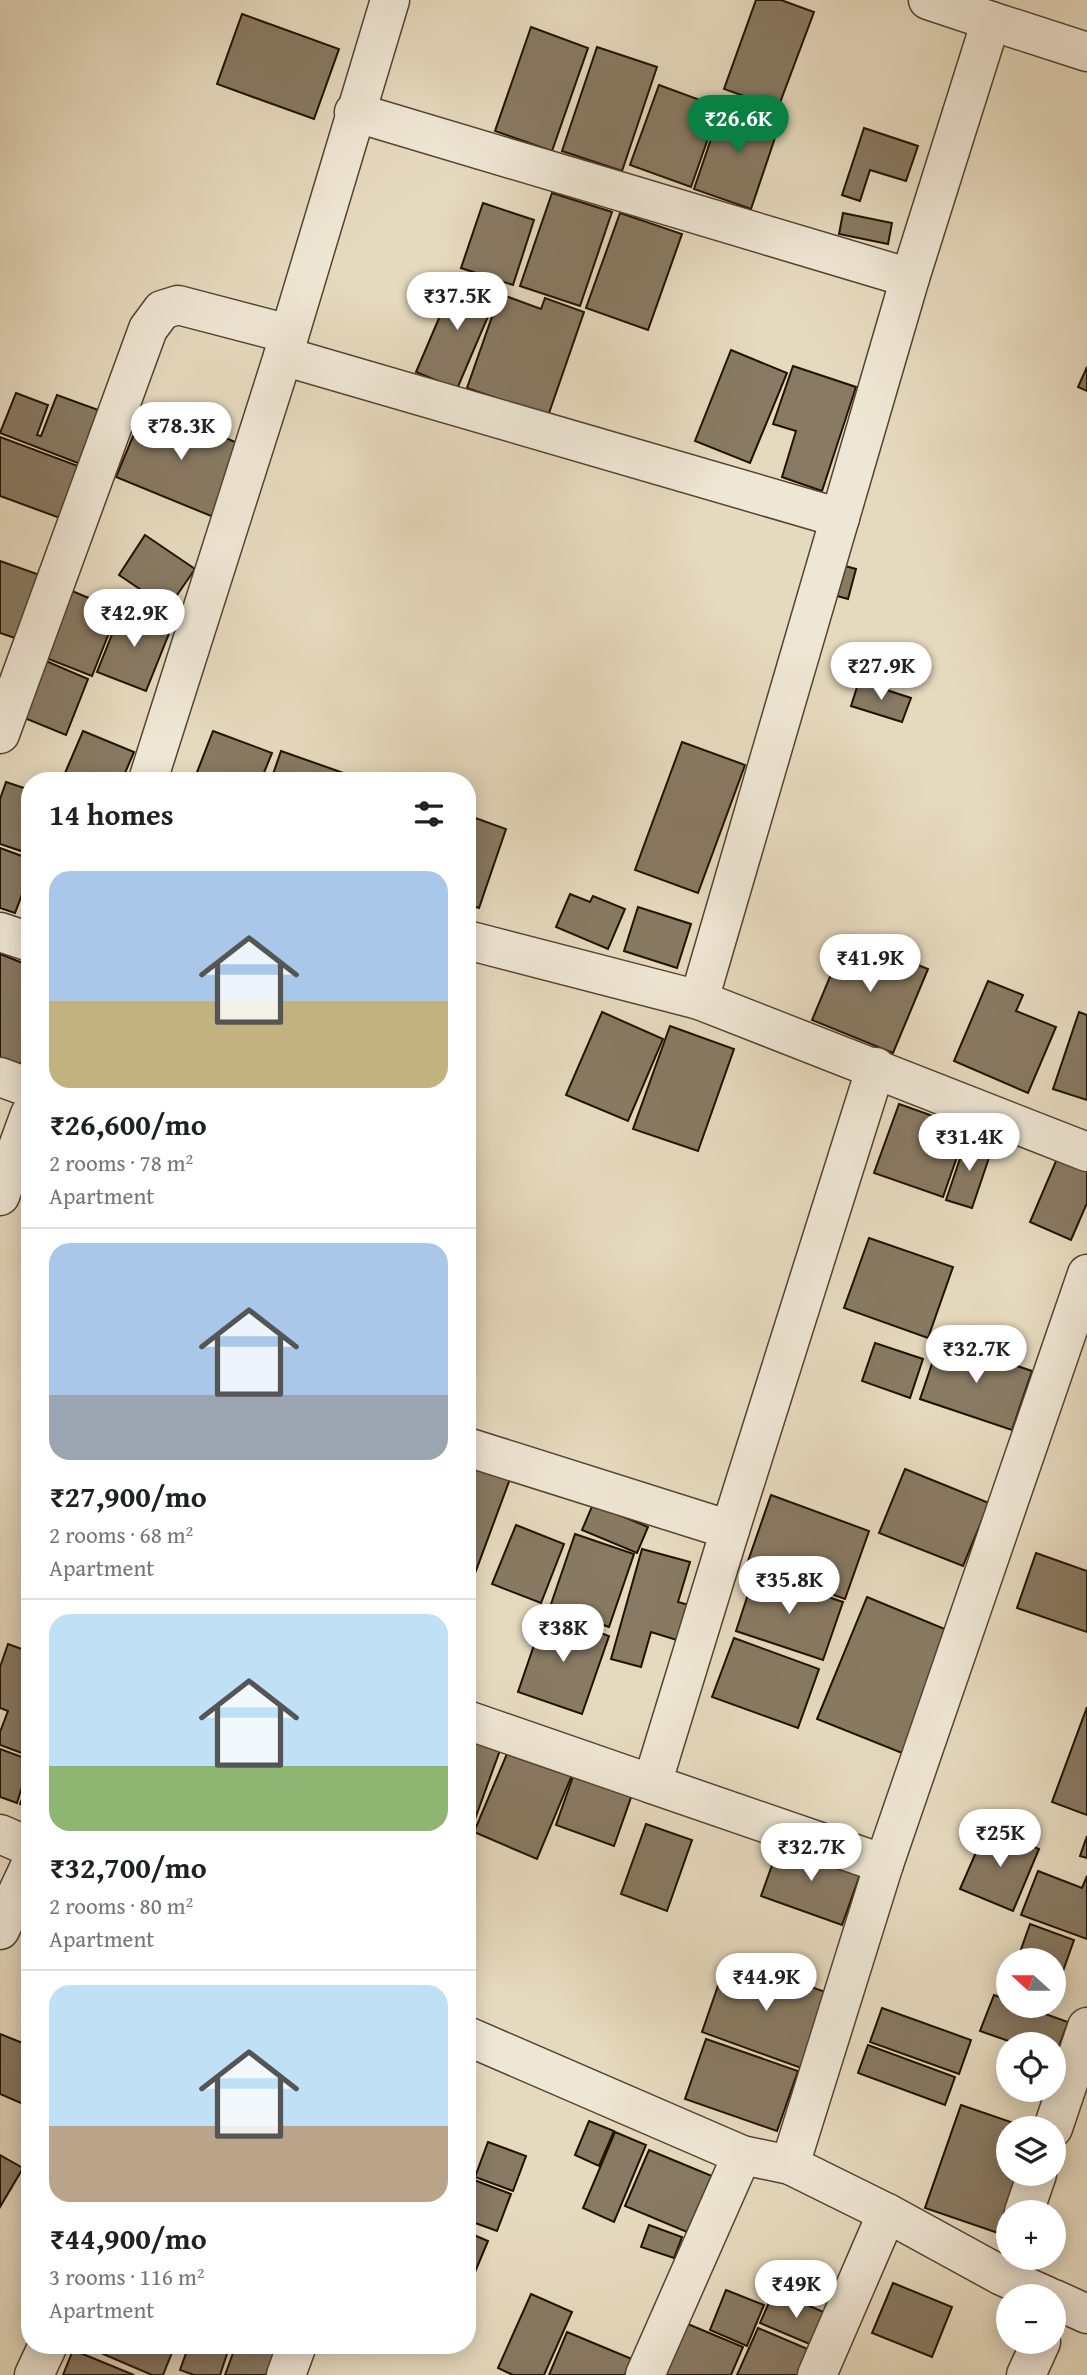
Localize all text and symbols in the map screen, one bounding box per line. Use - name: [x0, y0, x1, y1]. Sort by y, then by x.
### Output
- pin: ₹26.6K: [681, 96, 795, 155]
- text: ₹26.6K: [704, 101, 772, 134]
- pin: ₹37.5K: [400, 272, 514, 332]
- text: ₹37.5K: [423, 278, 491, 311]
- pin: ₹78.3K: [124, 402, 238, 462]
- text: ₹78.3K: [147, 408, 215, 441]
- pin: ₹42.9K: [77, 590, 191, 649]
- text: ₹42.9K: [100, 595, 168, 628]
- pin: ₹27.9K: [824, 642, 938, 702]
- text: ₹27.9K: [847, 648, 915, 681]
- text: 14 homes: [49, 792, 174, 836]
- icon: filters: [410, 795, 448, 833]
- icon: home: [186, 917, 312, 1043]
- pin: ₹41.9K: [813, 934, 927, 994]
- text: ₹41.9K: [836, 940, 904, 973]
- text: ₹26,600/mo: [49, 1102, 207, 1146]
- pin: ₹31.4K: [912, 1114, 1026, 1173]
- text: ₹31.4K: [935, 1119, 1003, 1152]
- text: 2 rooms · 78 m²: [49, 1146, 193, 1179]
- text: Apartment: [49, 1179, 154, 1212]
- icon: home: [186, 1289, 312, 1415]
- pin: ₹32.7K: [919, 1326, 1033, 1385]
- text: ₹32.7K: [942, 1331, 1010, 1364]
- text: ₹27,900/mo: [49, 1474, 207, 1518]
- text: 2 rooms · 68 m²: [49, 1518, 193, 1551]
- text: Apartment: [49, 1551, 154, 1584]
- pin: ₹35.8K: [732, 1556, 846, 1616]
- text: ₹35.8K: [755, 1562, 823, 1595]
- pin: ₹38K: [522, 1604, 604, 1664]
- text: ₹38K: [538, 1610, 588, 1643]
- icon: home: [186, 1660, 312, 1786]
- pin: ₹25K: [959, 1810, 1041, 1869]
- text: ₹25K: [975, 1815, 1025, 1848]
- pin: ₹32.7K: [754, 1824, 868, 1883]
- text: ₹32.7K: [777, 1829, 845, 1862]
- text: ₹32,700/mo: [49, 1845, 207, 1889]
- text: 2 rooms · 80 m²: [49, 1889, 193, 1922]
- text: Apartment: [49, 1922, 154, 1955]
- north arrow: [996, 1948, 1066, 2018]
- map controls: [996, 1948, 1066, 2354]
- pin: ₹44.9K: [709, 1954, 823, 2013]
- text: ₹44.9K: [732, 1959, 800, 1992]
- icon: home: [186, 2031, 312, 2157]
- button: locate: [996, 2032, 1066, 2102]
- button: layers: [996, 2116, 1066, 2186]
- button: +: [996, 2200, 1066, 2270]
- text: ₹44,900/mo: [49, 2216, 207, 2260]
- text: 3 rooms · 116 m²: [49, 2260, 204, 2293]
- pin: ₹49K: [755, 2260, 837, 2320]
- text: ₹49K: [771, 2266, 821, 2299]
- button: −: [996, 2284, 1066, 2354]
- text: Apartment: [49, 2293, 154, 2326]

